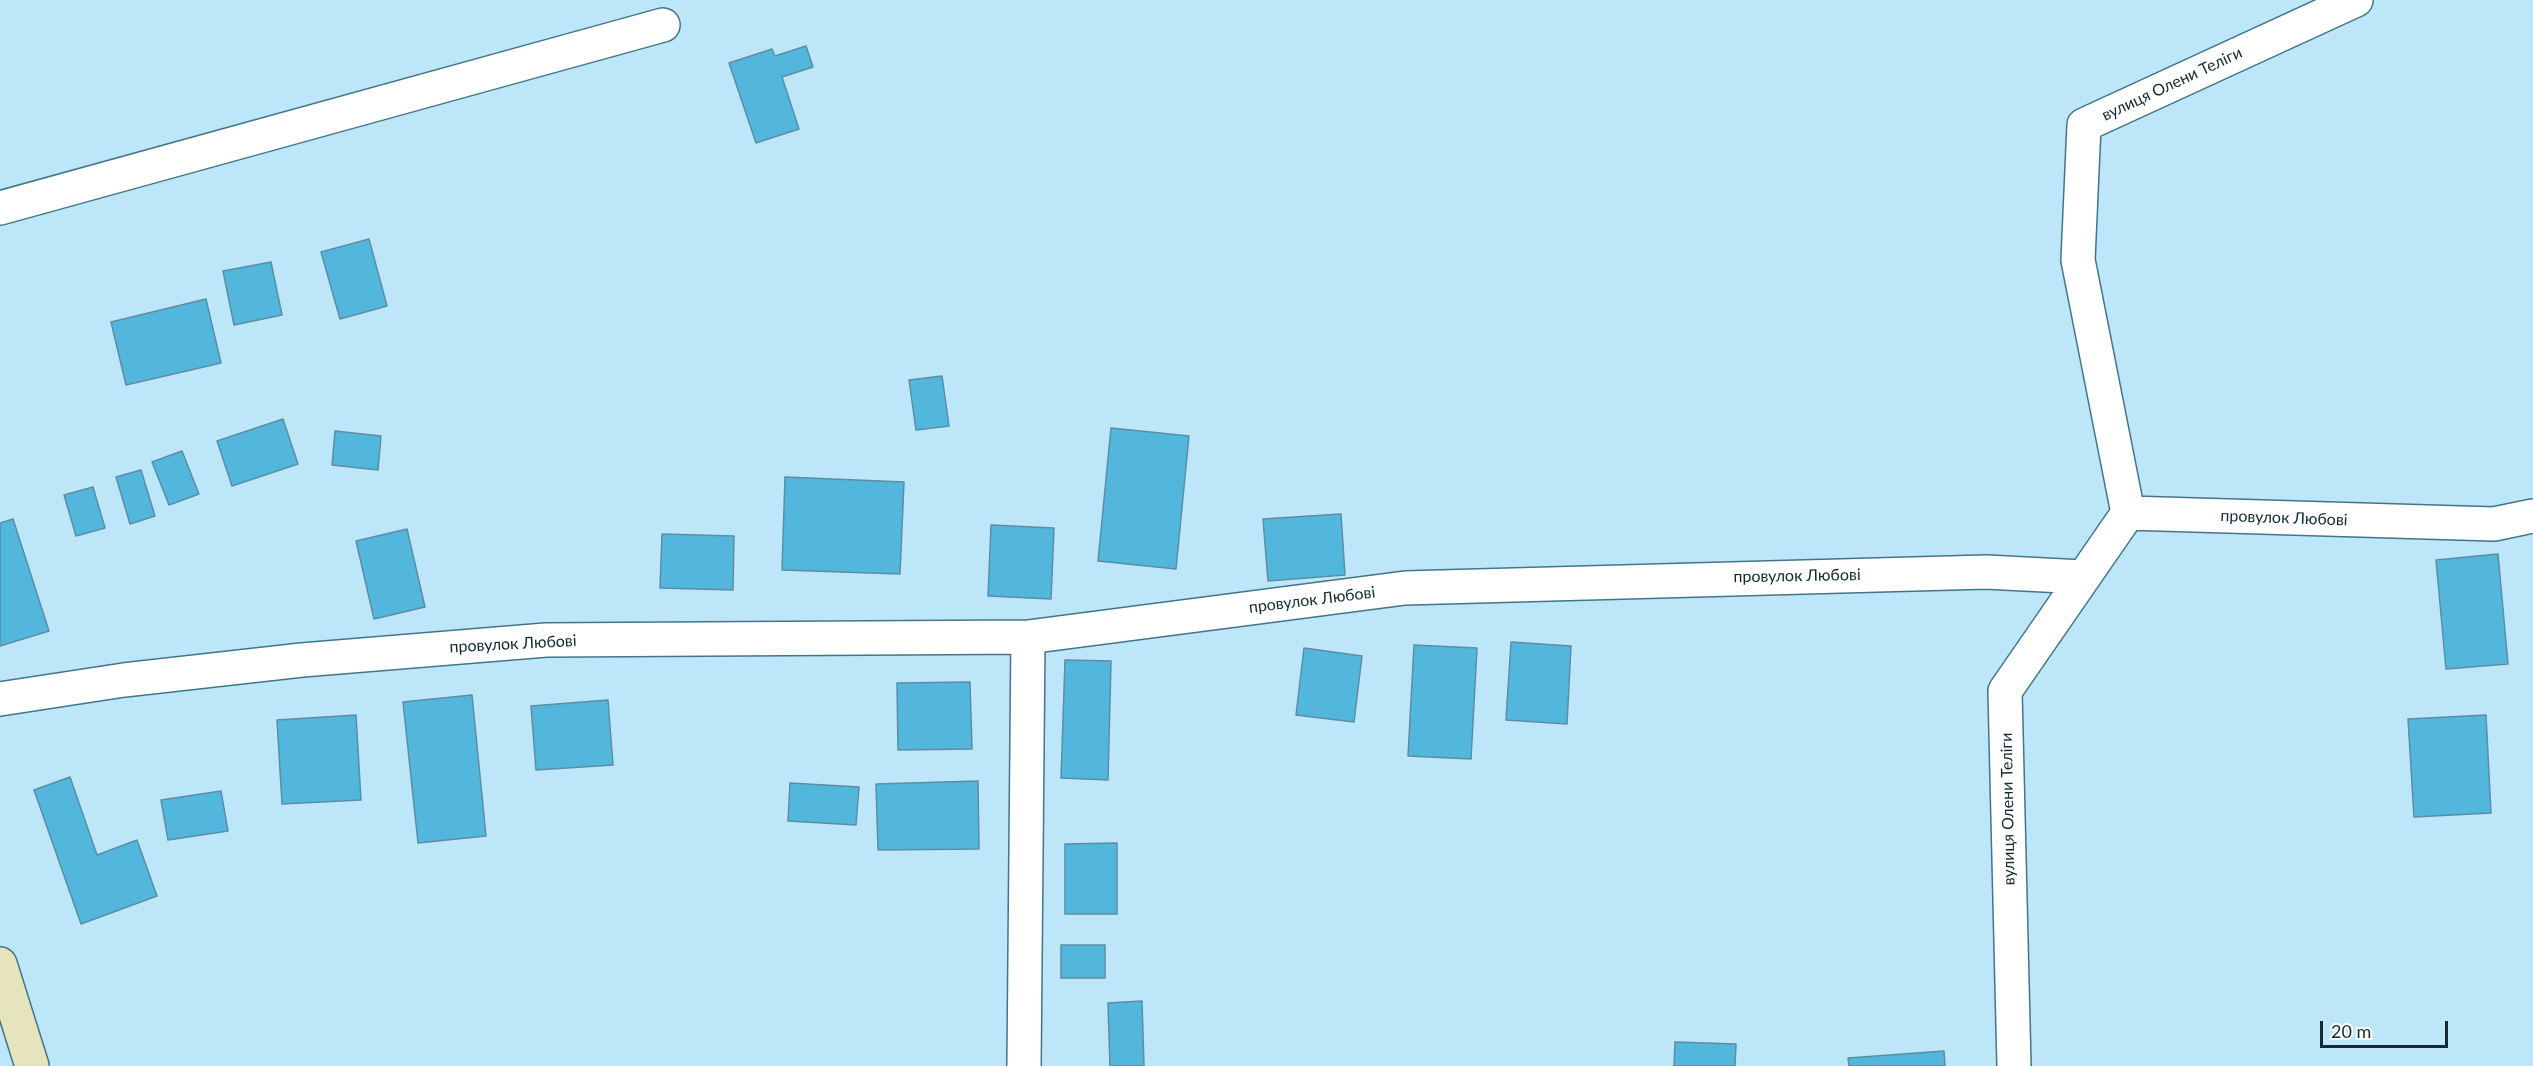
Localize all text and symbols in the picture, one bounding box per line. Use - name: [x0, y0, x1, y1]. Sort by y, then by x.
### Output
- street label: вулиця Олени Теліги: [2099, 43, 2245, 125]
- street label: провулок Любові: [2220, 506, 2348, 530]
- street label: провулок Любові: [1733, 565, 1861, 587]
- street label: провулок Любові: [1248, 583, 1376, 617]
- street label: провулок Любові: [449, 631, 577, 657]
- street label: вулиця Олени Теліги: [1997, 733, 2019, 885]
- scale bar: [2323, 1009, 2450, 1047]
- text: 20 m: [2331, 1020, 2371, 1042]

